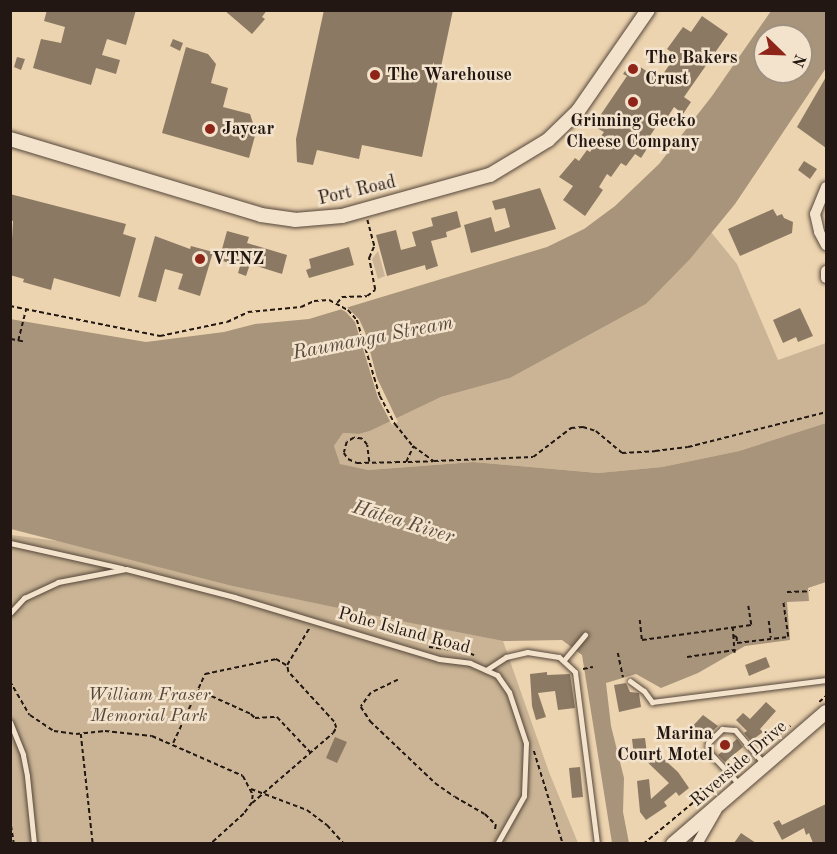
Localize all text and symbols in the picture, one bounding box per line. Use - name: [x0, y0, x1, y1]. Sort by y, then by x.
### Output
- north arrow: [753, 24, 813, 84]
- place label: The Bakers Crust: [645, 48, 738, 90]
- text: N: [788, 51, 807, 69]
- marker: The Bakers Crust: [626, 62, 640, 76]
- place label: The Warehouse: [387, 64, 512, 86]
- marker: The Warehouse: [368, 68, 382, 82]
- marker: Grinning Gecko Cheese Company: [626, 95, 640, 109]
- place label: Grinning Gecko Cheese Company: [566, 111, 700, 154]
- place label: Jaycar: [222, 118, 274, 140]
- marker: Jaycar: [203, 122, 217, 136]
- street label: Port Road: [316, 172, 398, 210]
- place label: VTNZ: [212, 248, 264, 270]
- marker: VTNZ: [193, 252, 207, 266]
- water label: Raumanga Stream: [291, 312, 455, 366]
- water label: Hātea River: [349, 496, 457, 550]
- street label: Pohe Island Road: [335, 603, 473, 659]
- park label: William Fraser Memorial Park: [88, 685, 210, 728]
- street label: Riverside Drive: [686, 716, 792, 812]
- place label: Marina Court Motel: [617, 724, 713, 766]
- marker: Marina Court Motel: [718, 738, 732, 752]

